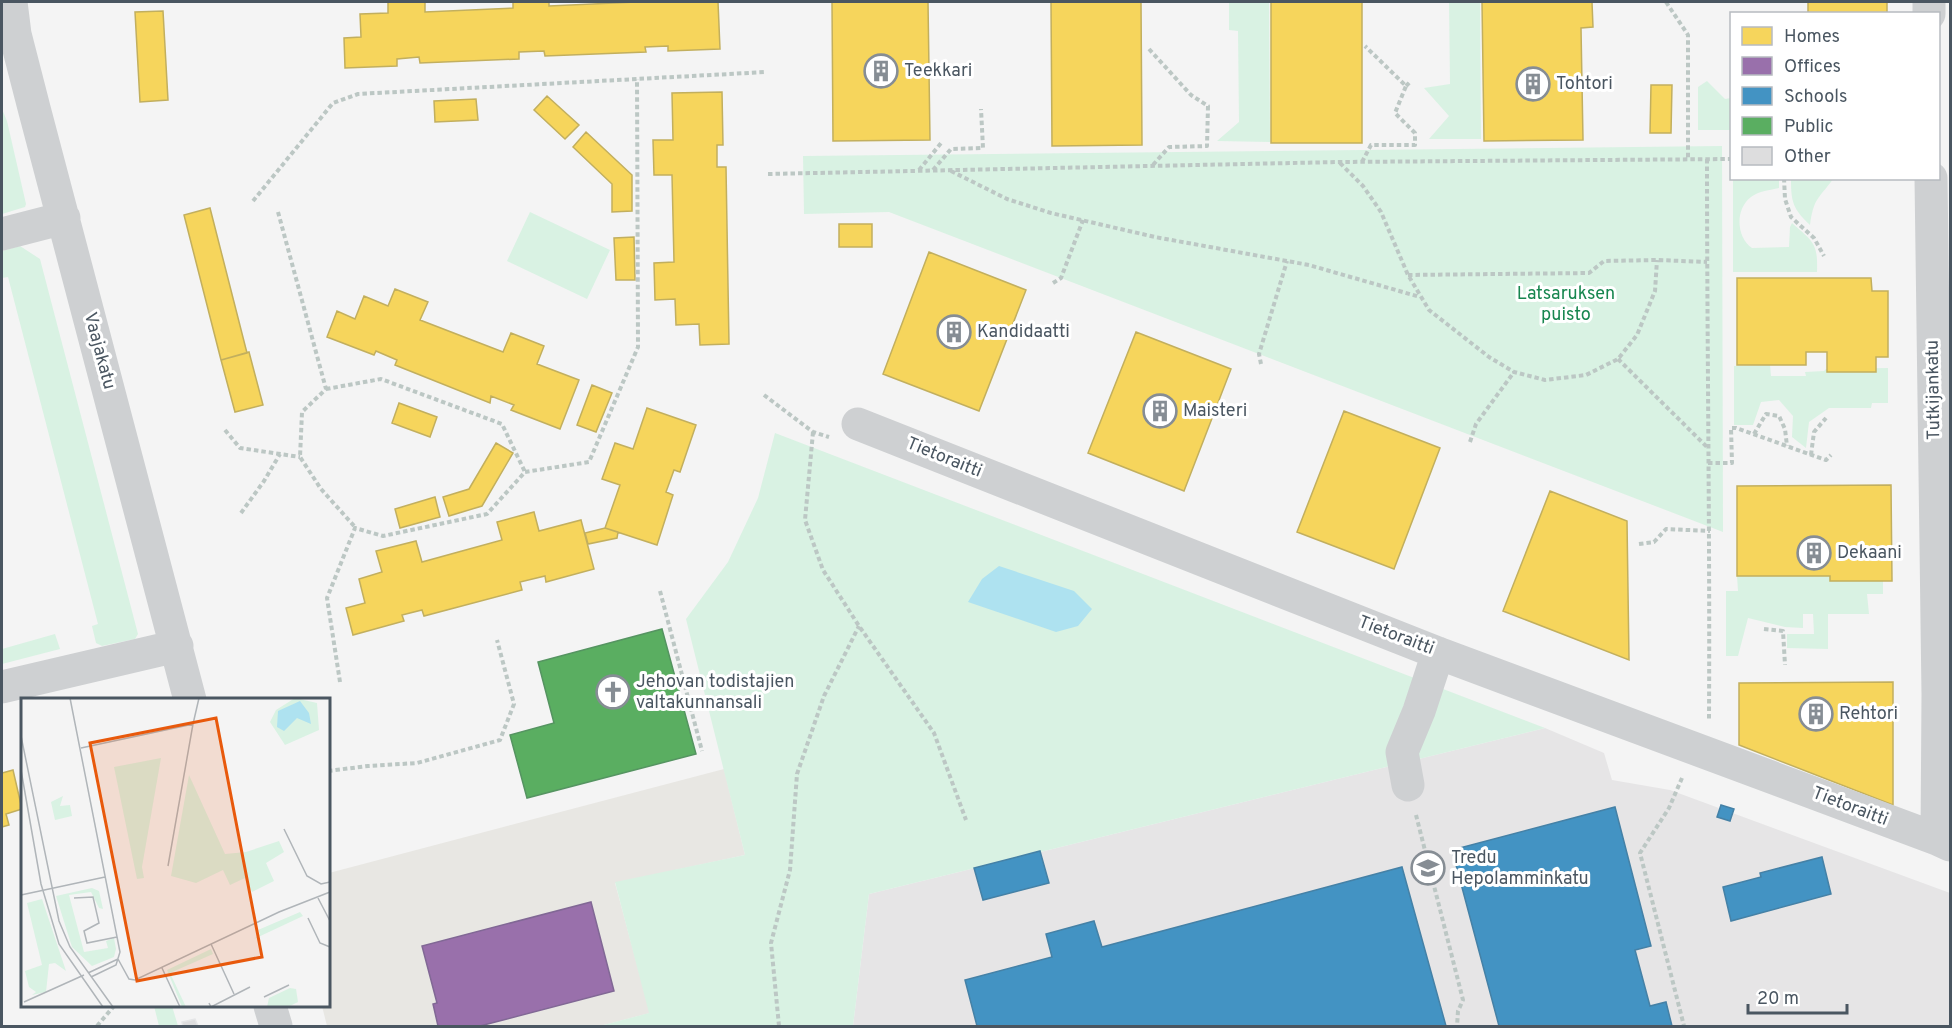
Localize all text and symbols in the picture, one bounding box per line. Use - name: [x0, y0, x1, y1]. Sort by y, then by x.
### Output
- legend: [1730, 12, 1940, 180]
- text: Homes: [1784, 26, 1840, 49]
- building icon: Teekkari: [863, 53, 899, 89]
- text: Offices: [1784, 56, 1841, 79]
- place label: Teekkari: [904, 60, 972, 83]
- building icon: Tohtori: [1515, 66, 1551, 102]
- place label: Tohtori: [1556, 73, 1613, 96]
- text: Schools: [1784, 86, 1847, 109]
- text: Public: [1784, 116, 1834, 139]
- text: Other: [1784, 146, 1831, 169]
- park label: Latsaruksen puisto: [1517, 283, 1615, 327]
- street label: Vaajakatu: [78, 310, 120, 392]
- building icon: Kandidaatti: [936, 314, 972, 350]
- place label: Kandidaatti: [977, 321, 1070, 344]
- street label: Tutkijankatu: [1922, 340, 1946, 440]
- building icon: Maisteri: [1142, 393, 1178, 429]
- place label: Maisteri: [1183, 400, 1247, 423]
- street label: Tietoraitti: [903, 432, 985, 484]
- building icon: Dekaani: [1796, 535, 1832, 571]
- place label: Dekaani: [1837, 542, 1902, 565]
- street label: Tietoraitti: [1355, 611, 1437, 661]
- place label: Jehovan todistajien valtakunnansali: [636, 671, 794, 715]
- church icon: Jehovan todistajien valtakunnansali: [595, 674, 631, 710]
- building icon: Rehtori: [1798, 696, 1834, 732]
- inset map: [21, 698, 330, 1007]
- place label: Rehtori: [1839, 703, 1898, 726]
- street label: Tietoraitti: [1809, 782, 1891, 832]
- place label: Tredu Hepolamminkatu: [1451, 847, 1589, 891]
- school or university icon: Tredu Hepolamminkatu: [1410, 850, 1446, 886]
- scale bar: [1748, 977, 1847, 1015]
- text: 20 m: [1757, 988, 1799, 1011]

